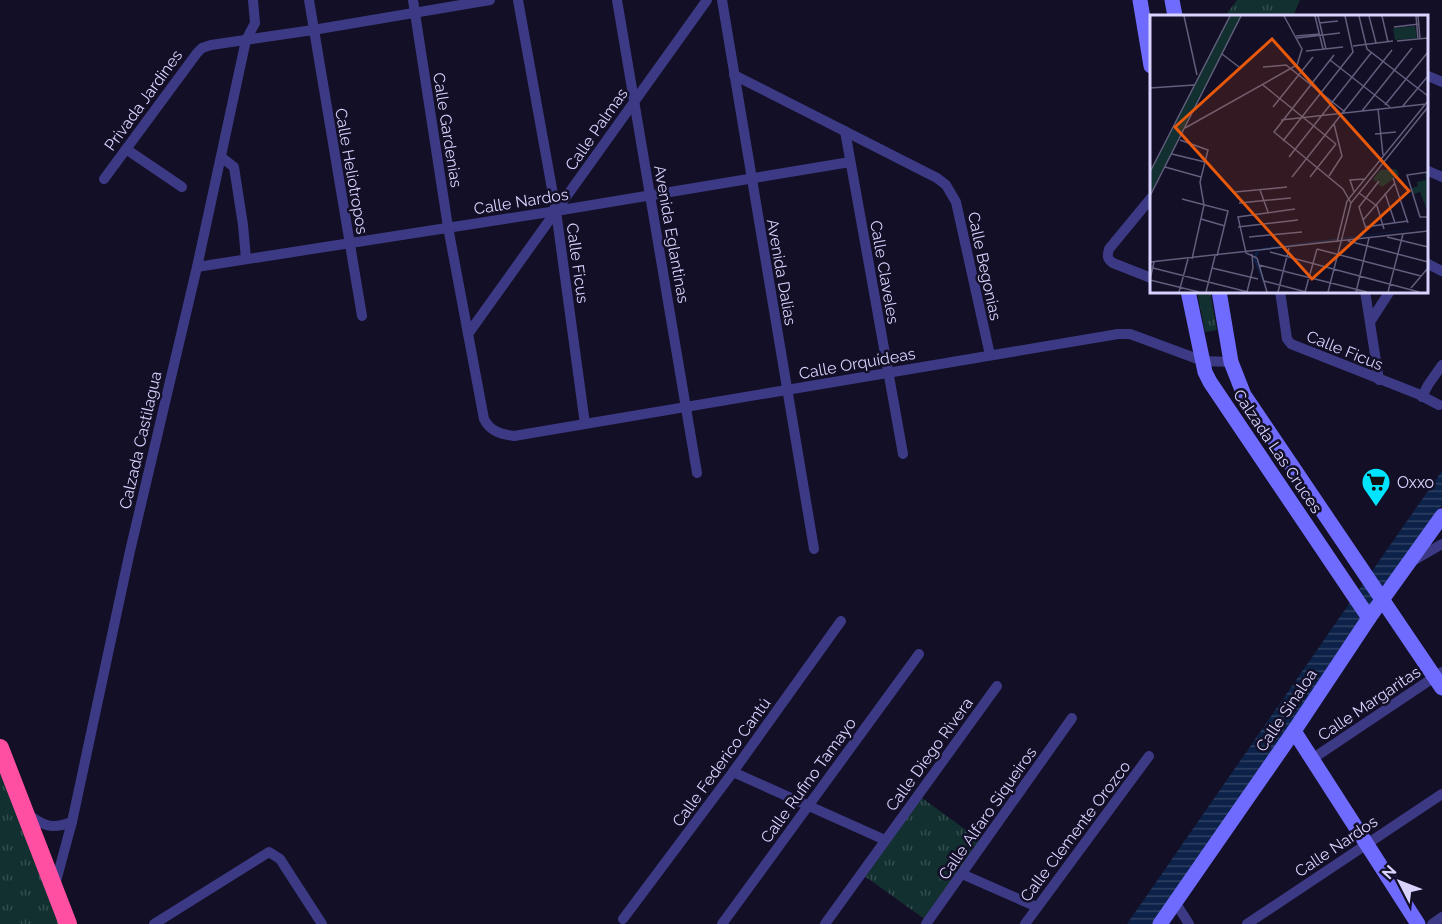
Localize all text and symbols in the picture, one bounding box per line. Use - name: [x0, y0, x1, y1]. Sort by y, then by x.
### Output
- inset map: [1150, 15, 1427, 292]
- street label: Privada Jardines: [100, 46, 187, 154]
- street label: Calle Gardenias: [429, 71, 466, 189]
- street label: Calle Palmas: [561, 84, 632, 174]
- street label: Calle Heliotropos: [331, 107, 372, 236]
- street label: Avenida Eglantinas: [650, 164, 693, 305]
- street label: Calle Nardos: [472, 185, 570, 218]
- street label: Calle Begonias: [964, 210, 1005, 322]
- street label: Avenida Dalias: [763, 217, 800, 327]
- street label: Calle Claveles: [866, 219, 903, 326]
- street label: Calle Ficus: [562, 222, 593, 305]
- street label: Calle Ficus: [1304, 327, 1386, 375]
- street label: Calle Orquídeas: [797, 344, 917, 383]
- street label: Calzada Castilagua: [115, 369, 166, 511]
- street label: Calzada Las Cruces: [1229, 386, 1326, 517]
- supermarket icon: Oxxo: [1360, 466, 1392, 508]
- place label: Oxxo: [1397, 473, 1434, 492]
- street label: Calle Margaritas: [1314, 662, 1424, 745]
- street label: Calle Sinaloa: [1252, 665, 1321, 755]
- street label: Calle Federico Cantú: [668, 694, 775, 830]
- street label: Calle Diego Rivera: [882, 694, 977, 815]
- street label: Calle Rufino Tamayo: [757, 714, 860, 847]
- street label: Calle Alfaro Siqueiros: [934, 743, 1041, 883]
- street label: Calle Clemente Orozco: [1016, 757, 1135, 905]
- street label: Calle Nardos: [1291, 812, 1381, 881]
- north arrow: [1370, 852, 1430, 912]
- text: N: [1378, 861, 1400, 883]

